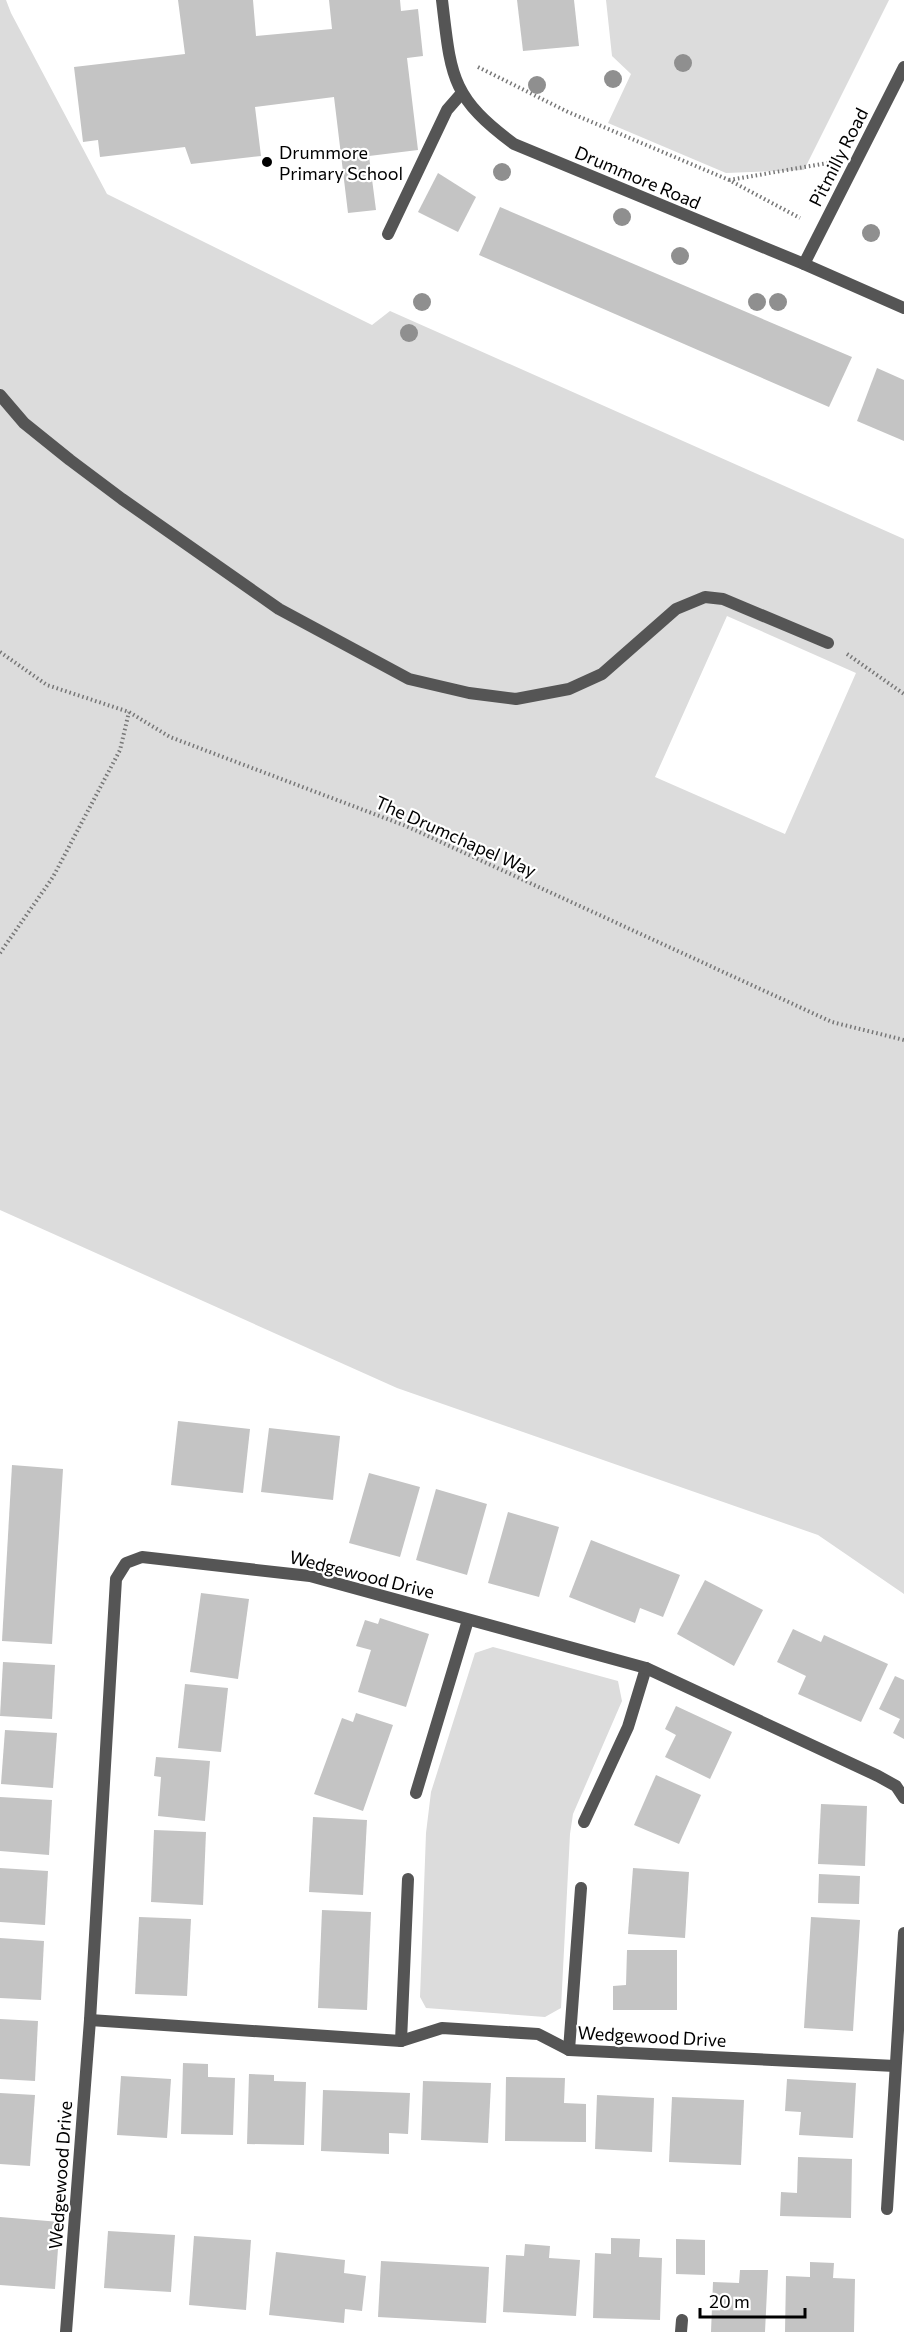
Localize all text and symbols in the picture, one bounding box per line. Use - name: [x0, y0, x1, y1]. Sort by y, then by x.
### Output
- street label: Pitmilly Road: [804, 104, 872, 210]
- place label: Drummore Primary School: [279, 141, 403, 184]
- street label: Drummore Road: [572, 141, 704, 213]
- marker: Drummore Primary School: [260, 155, 274, 169]
- street label: The Drumchapel Way: [372, 791, 540, 881]
- street label: Wedgewood Drive: [287, 1545, 437, 1603]
- street label: Wedgewood Drive: [577, 2021, 727, 2051]
- street label: Wedgewood Drive: [44, 2100, 76, 2250]
- scale bar: [700, 2281, 805, 2319]
- text: 20 m: [709, 2290, 750, 2312]

